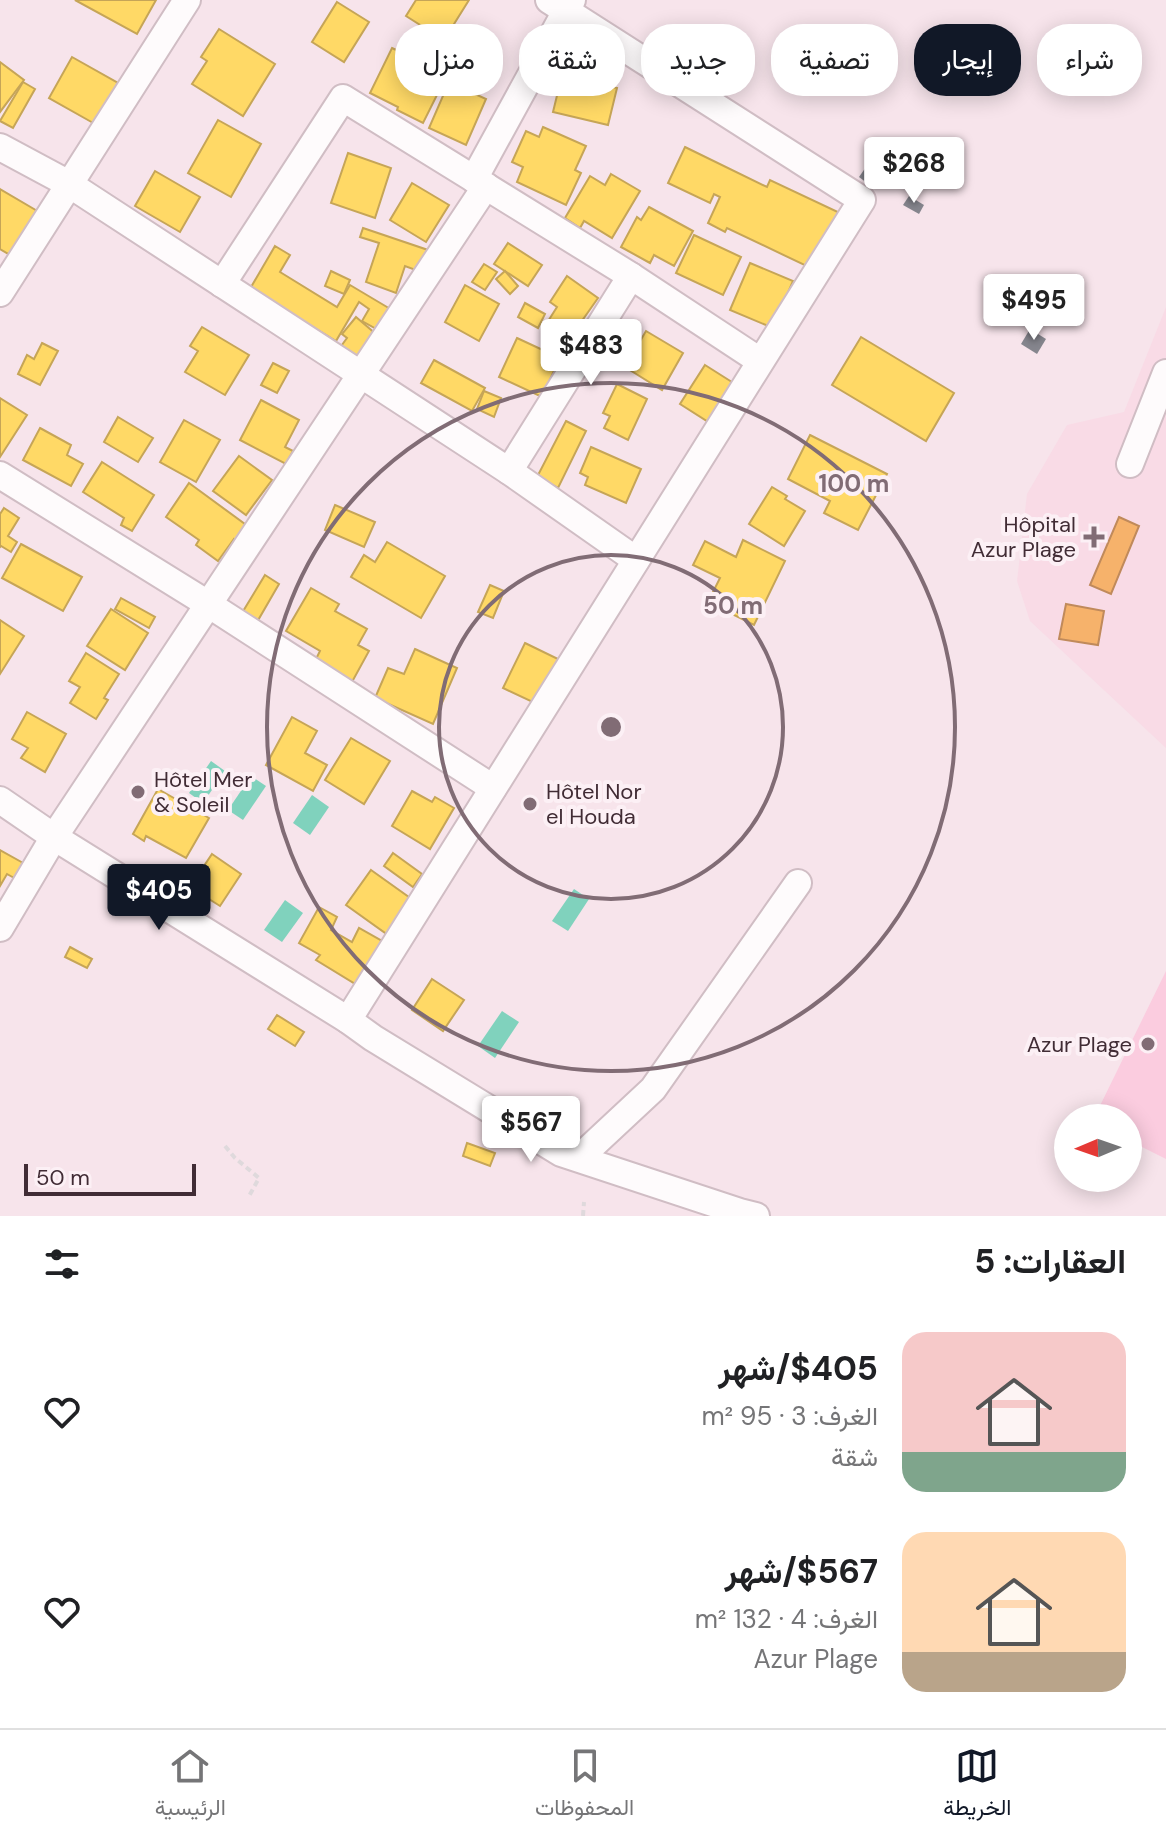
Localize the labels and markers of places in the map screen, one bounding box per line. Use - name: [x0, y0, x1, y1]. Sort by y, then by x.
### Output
- pin: $268: [867, 137, 961, 205]
- pin: $495: [987, 274, 1081, 342]
- pin: $483: [544, 319, 638, 387]
- place label: Hôpital Azur Plage: [971, 510, 1076, 564]
- marker: Hôpital Azur Plage: [1083, 526, 1105, 548]
- centre of rings: [597, 713, 625, 741]
- place label: Hôtel Mer & Soleil: [154, 765, 252, 819]
- place label: Hôtel Nor el Houda: [546, 777, 642, 831]
- marker: Hôtel Mer & Soleil: [129, 783, 147, 801]
- marker: Hôtel Nor el Houda: [521, 795, 539, 813]
- pin: $405: [112, 864, 206, 932]
- place label: Azur Plage: [1027, 1030, 1132, 1059]
- marker: Azur Plage: [1139, 1035, 1157, 1053]
- pin: $567: [484, 1096, 578, 1164]

